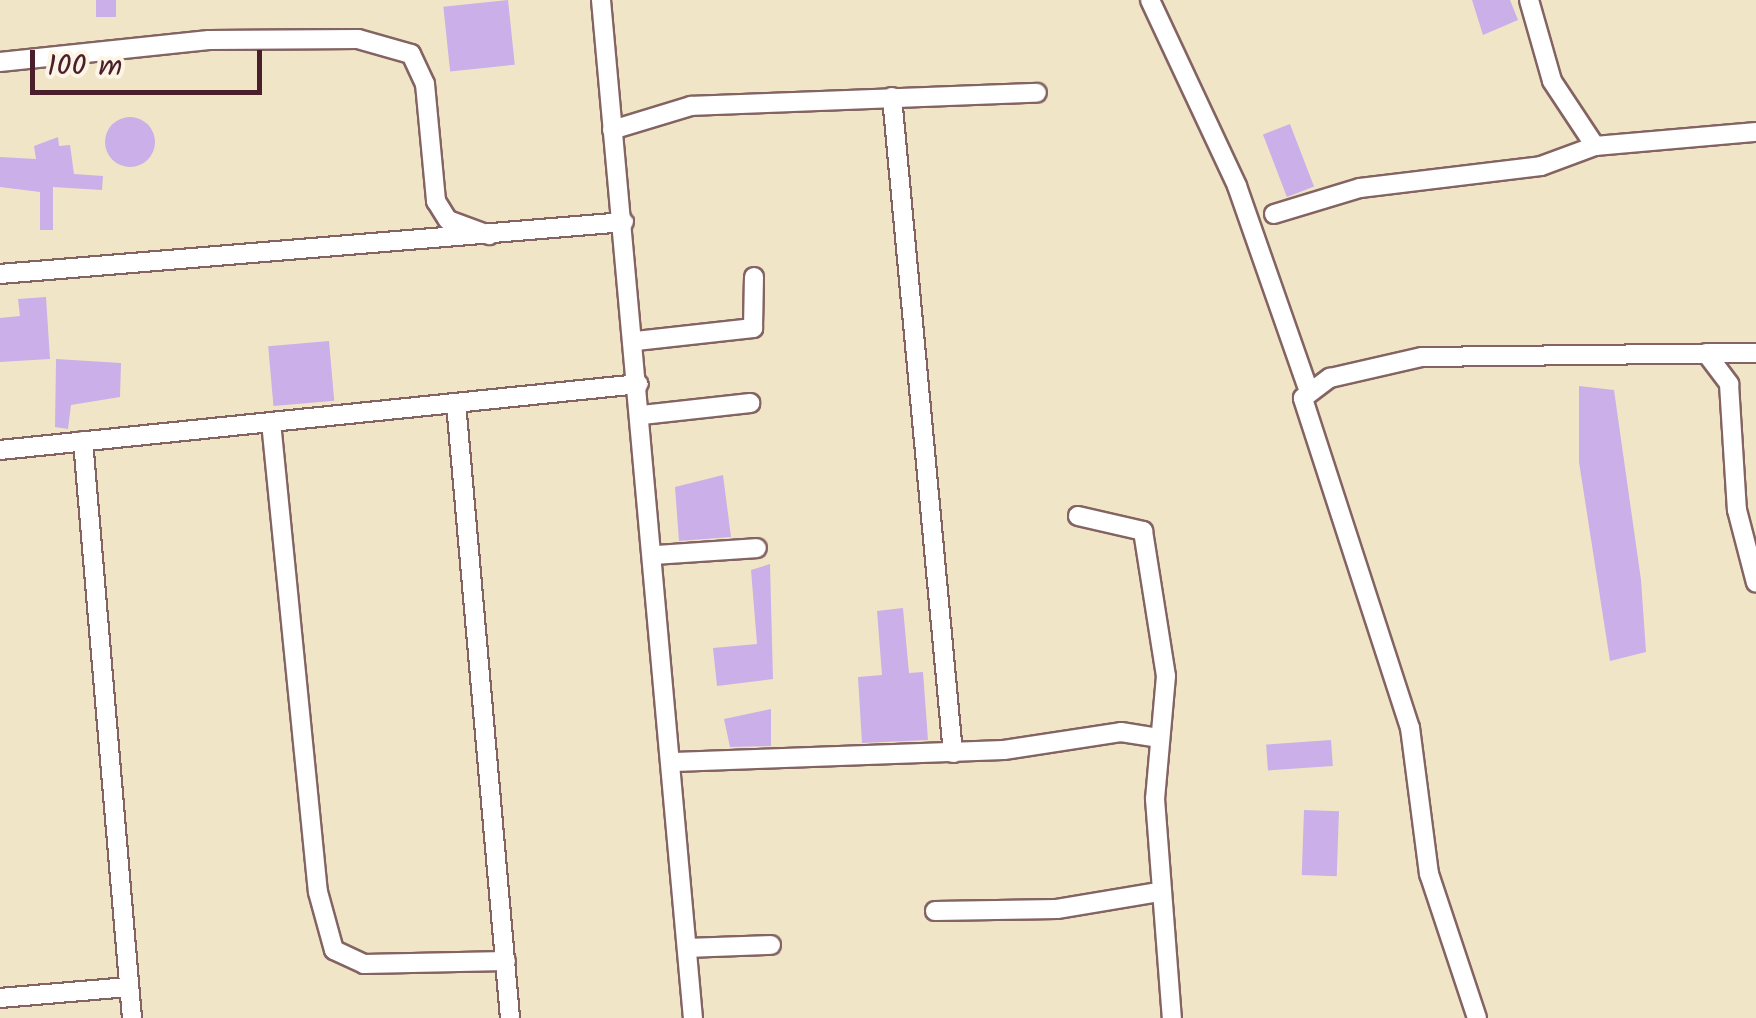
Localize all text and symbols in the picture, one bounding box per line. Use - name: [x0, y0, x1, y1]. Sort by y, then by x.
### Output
- scale bar: [35, 30, 268, 92]
- text: 100 m: [47, 43, 122, 91]

